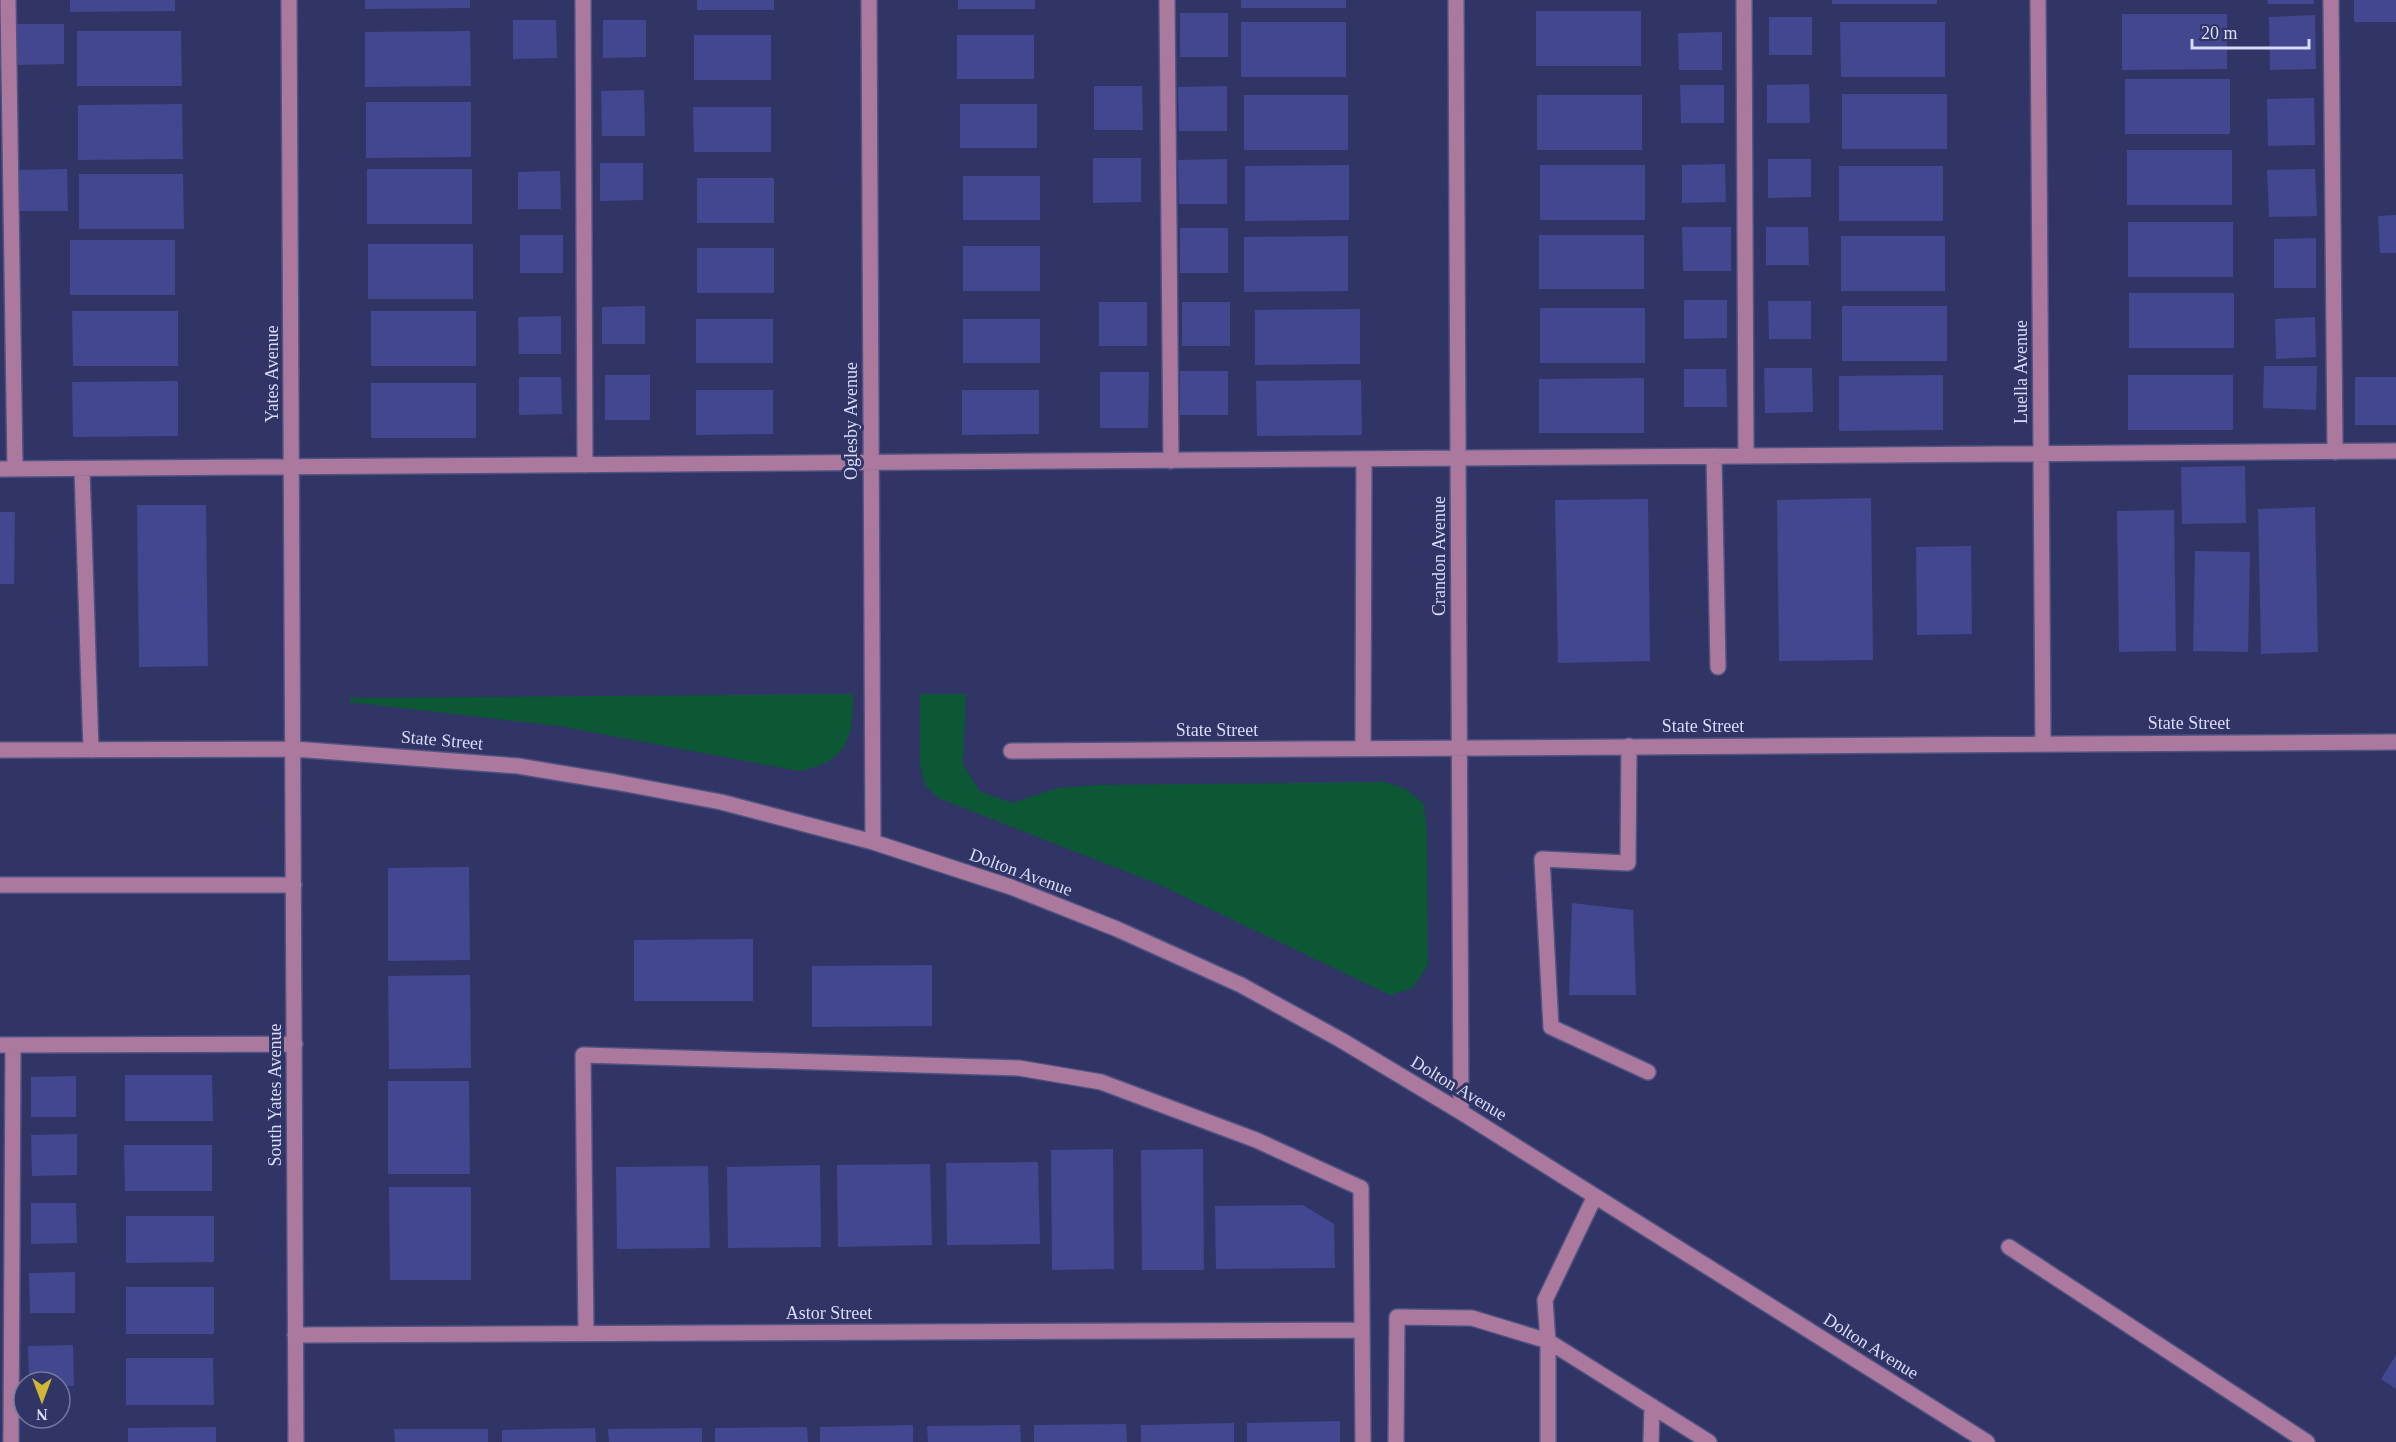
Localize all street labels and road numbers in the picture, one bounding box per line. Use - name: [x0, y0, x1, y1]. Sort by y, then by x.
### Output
- street label: Luella Avenue: [2011, 320, 2031, 424]
- street label: Yates Avenue: [262, 325, 282, 423]
- street label: Oglesby Avenue: [841, 362, 861, 480]
- street label: Crandon Avenue: [1429, 496, 1449, 616]
- street label: State Street: [2148, 713, 2230, 733]
- street label: State Street: [1662, 716, 1744, 736]
- street label: State Street: [1176, 720, 1258, 740]
- street label: State Street: [400, 726, 484, 754]
- street label: Dolton Avenue: [967, 844, 1075, 900]
- street label: South Yates Avenue: [265, 1023, 285, 1167]
- street label: Dolton Avenue: [1407, 1052, 1511, 1124]
- street label: Astor Street: [786, 1303, 872, 1323]
- street label: Dolton Avenue: [1820, 1309, 1922, 1383]

